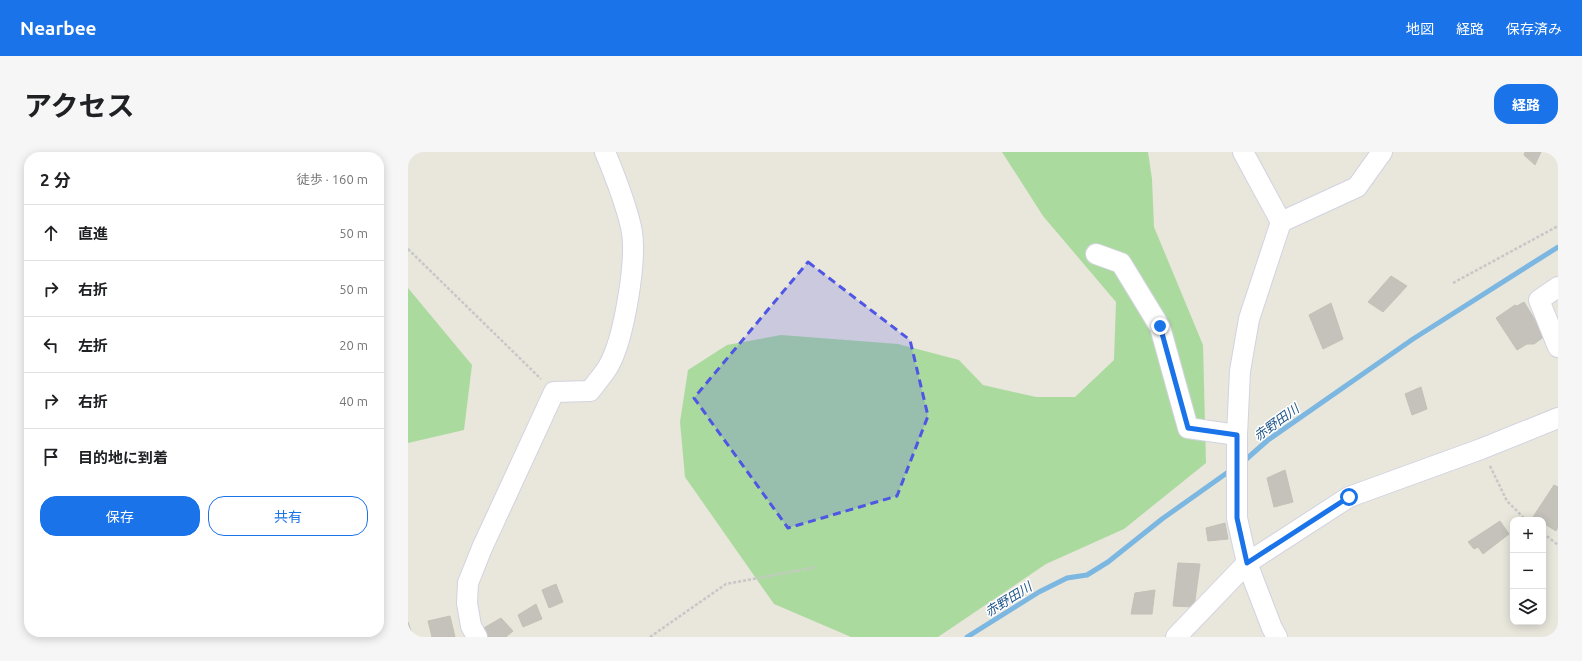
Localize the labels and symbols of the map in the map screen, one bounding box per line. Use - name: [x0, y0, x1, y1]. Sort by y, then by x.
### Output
- route end: [1151, 317, 1169, 335]
- water label: 赤野田川: [1251, 400, 1303, 443]
- route start: [1340, 488, 1358, 506]
- water label: 赤野田川: [982, 578, 1035, 619]

